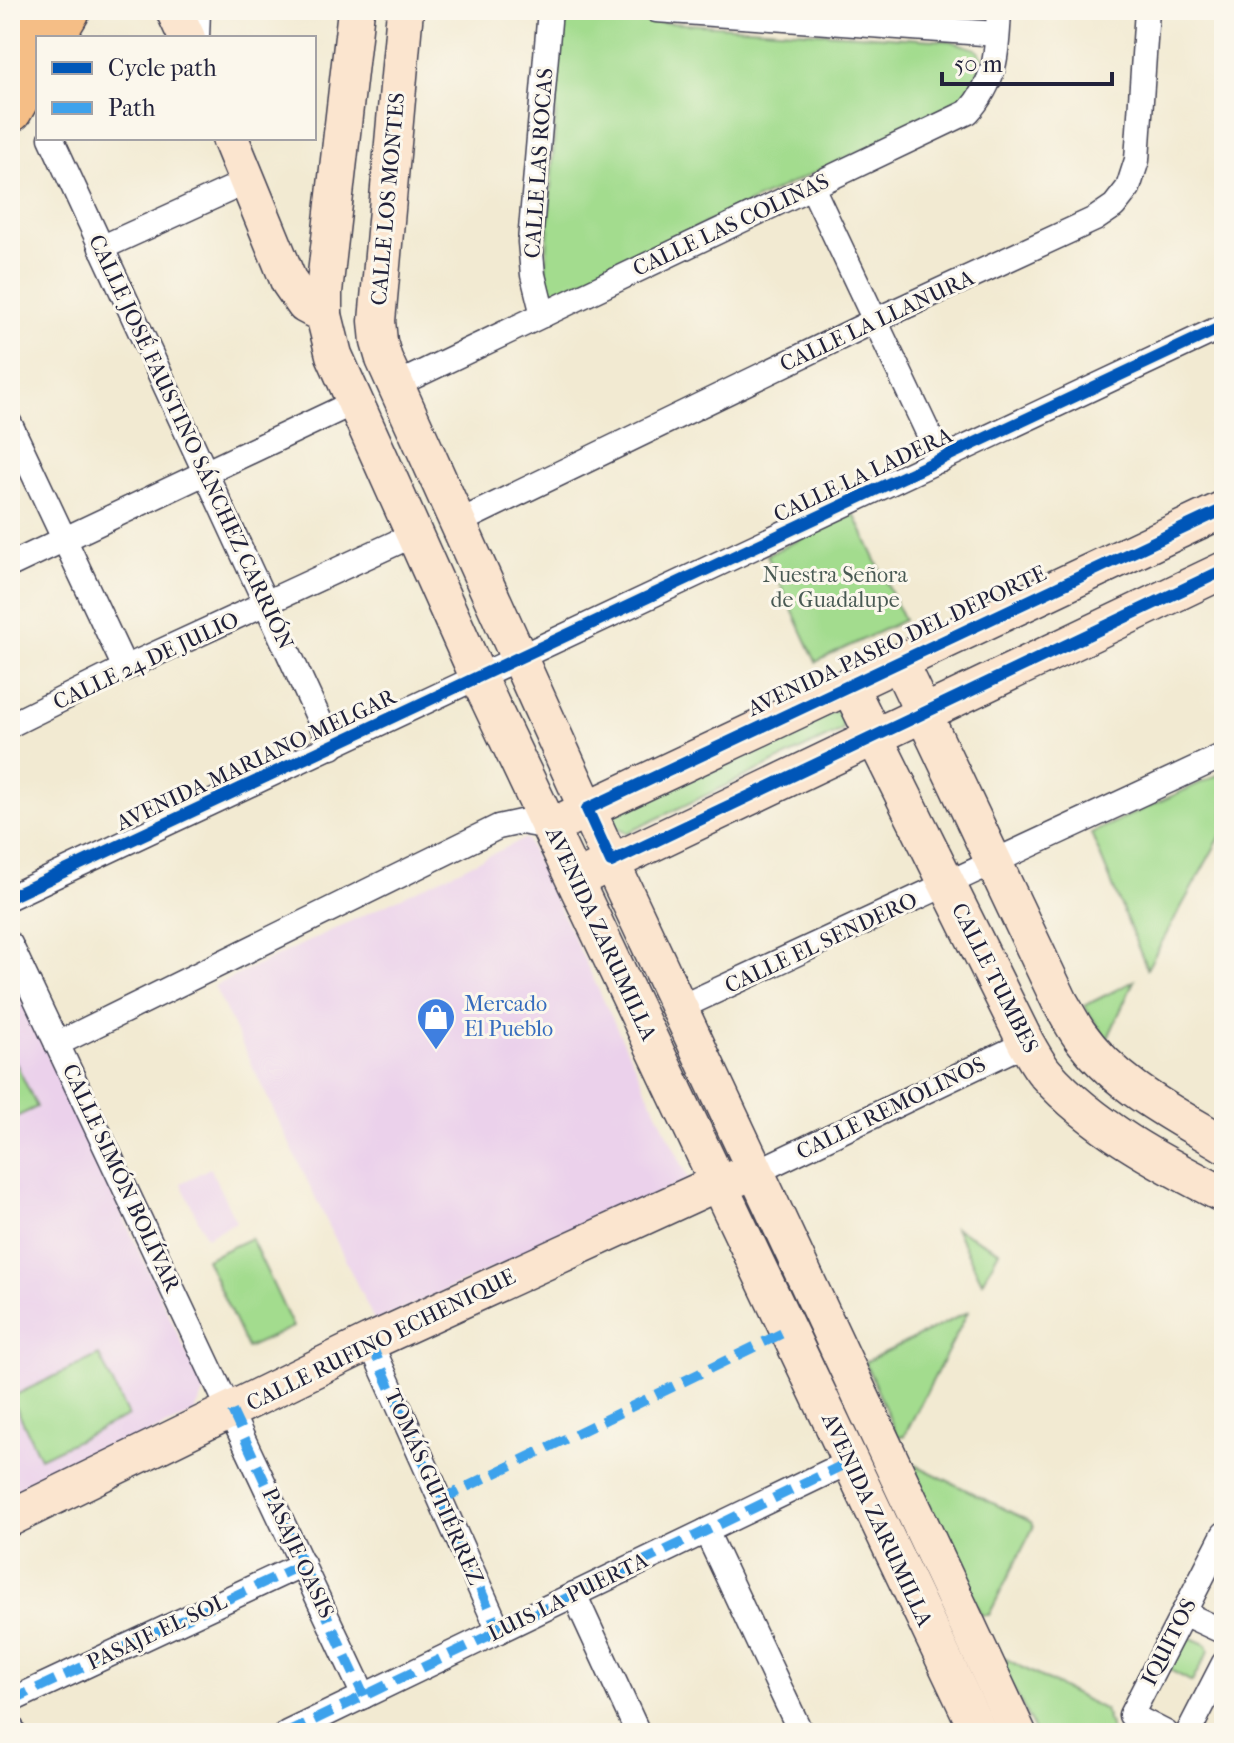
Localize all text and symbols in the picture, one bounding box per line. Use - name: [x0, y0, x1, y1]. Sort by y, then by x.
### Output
- legend: [36, 36, 316, 140]
- scale bar: [942, 36, 1112, 86]
- text: 50 m: [954, 50, 1003, 78]
- text: Cycle path: [108, 54, 217, 82]
- street label: CALLE LAS ROCAS: [519, 67, 559, 259]
- street label: CALLE LOS MONTES: [366, 91, 410, 307]
- text: Path: [108, 94, 156, 122]
- street label: CALLE LAS COLINAS: [629, 168, 833, 282]
- street label: CALLE JOSÉ FAUSTINO SÁNCHEZ CARRIÓN: [83, 230, 301, 654]
- street label: CALLE LA LLANURA: [776, 264, 979, 377]
- street label: CALLE LA LADERA: [769, 422, 957, 528]
- street label: AVENIDA PASEO DEL DEPORTE: [743, 560, 1051, 722]
- park label: Nuestra Señora de Guadalupe: [762, 562, 908, 613]
- street label: CALLE 24 DE JULIO: [49, 607, 243, 715]
- street label: AVENIDA MARIANO MELGAR: [111, 683, 401, 837]
- street label: AVENIDA ZARUMILLA: [540, 822, 662, 1045]
- street label: CALLE EL SENDERO: [721, 887, 921, 999]
- street label: CALLE TUMBES: [946, 899, 1044, 1057]
- place label: Mercado El Pueblo: [464, 991, 553, 1042]
- shop icon: Mercado El Pueblo: [415, 996, 457, 1051]
- street label: CALLE REMOLINOS: [792, 1051, 990, 1165]
- street label: CALLE SIMÓN BOLÍVAR: [57, 1059, 188, 1297]
- street label: CALLE RUFINO ECHENIQUE: [242, 1263, 520, 1417]
- street label: TOMÁS GUTIÉRREZ: [379, 1384, 490, 1589]
- street label: AVENIDA ZARUMILLA: [816, 1408, 938, 1631]
- street label: PASAJE OASIS: [256, 1484, 340, 1622]
- street label: LUIS LA PUERTA: [484, 1547, 653, 1647]
- street label: PASAJE EL SOL: [83, 1588, 232, 1676]
- street label: IQUITOS: [1136, 1594, 1202, 1690]

